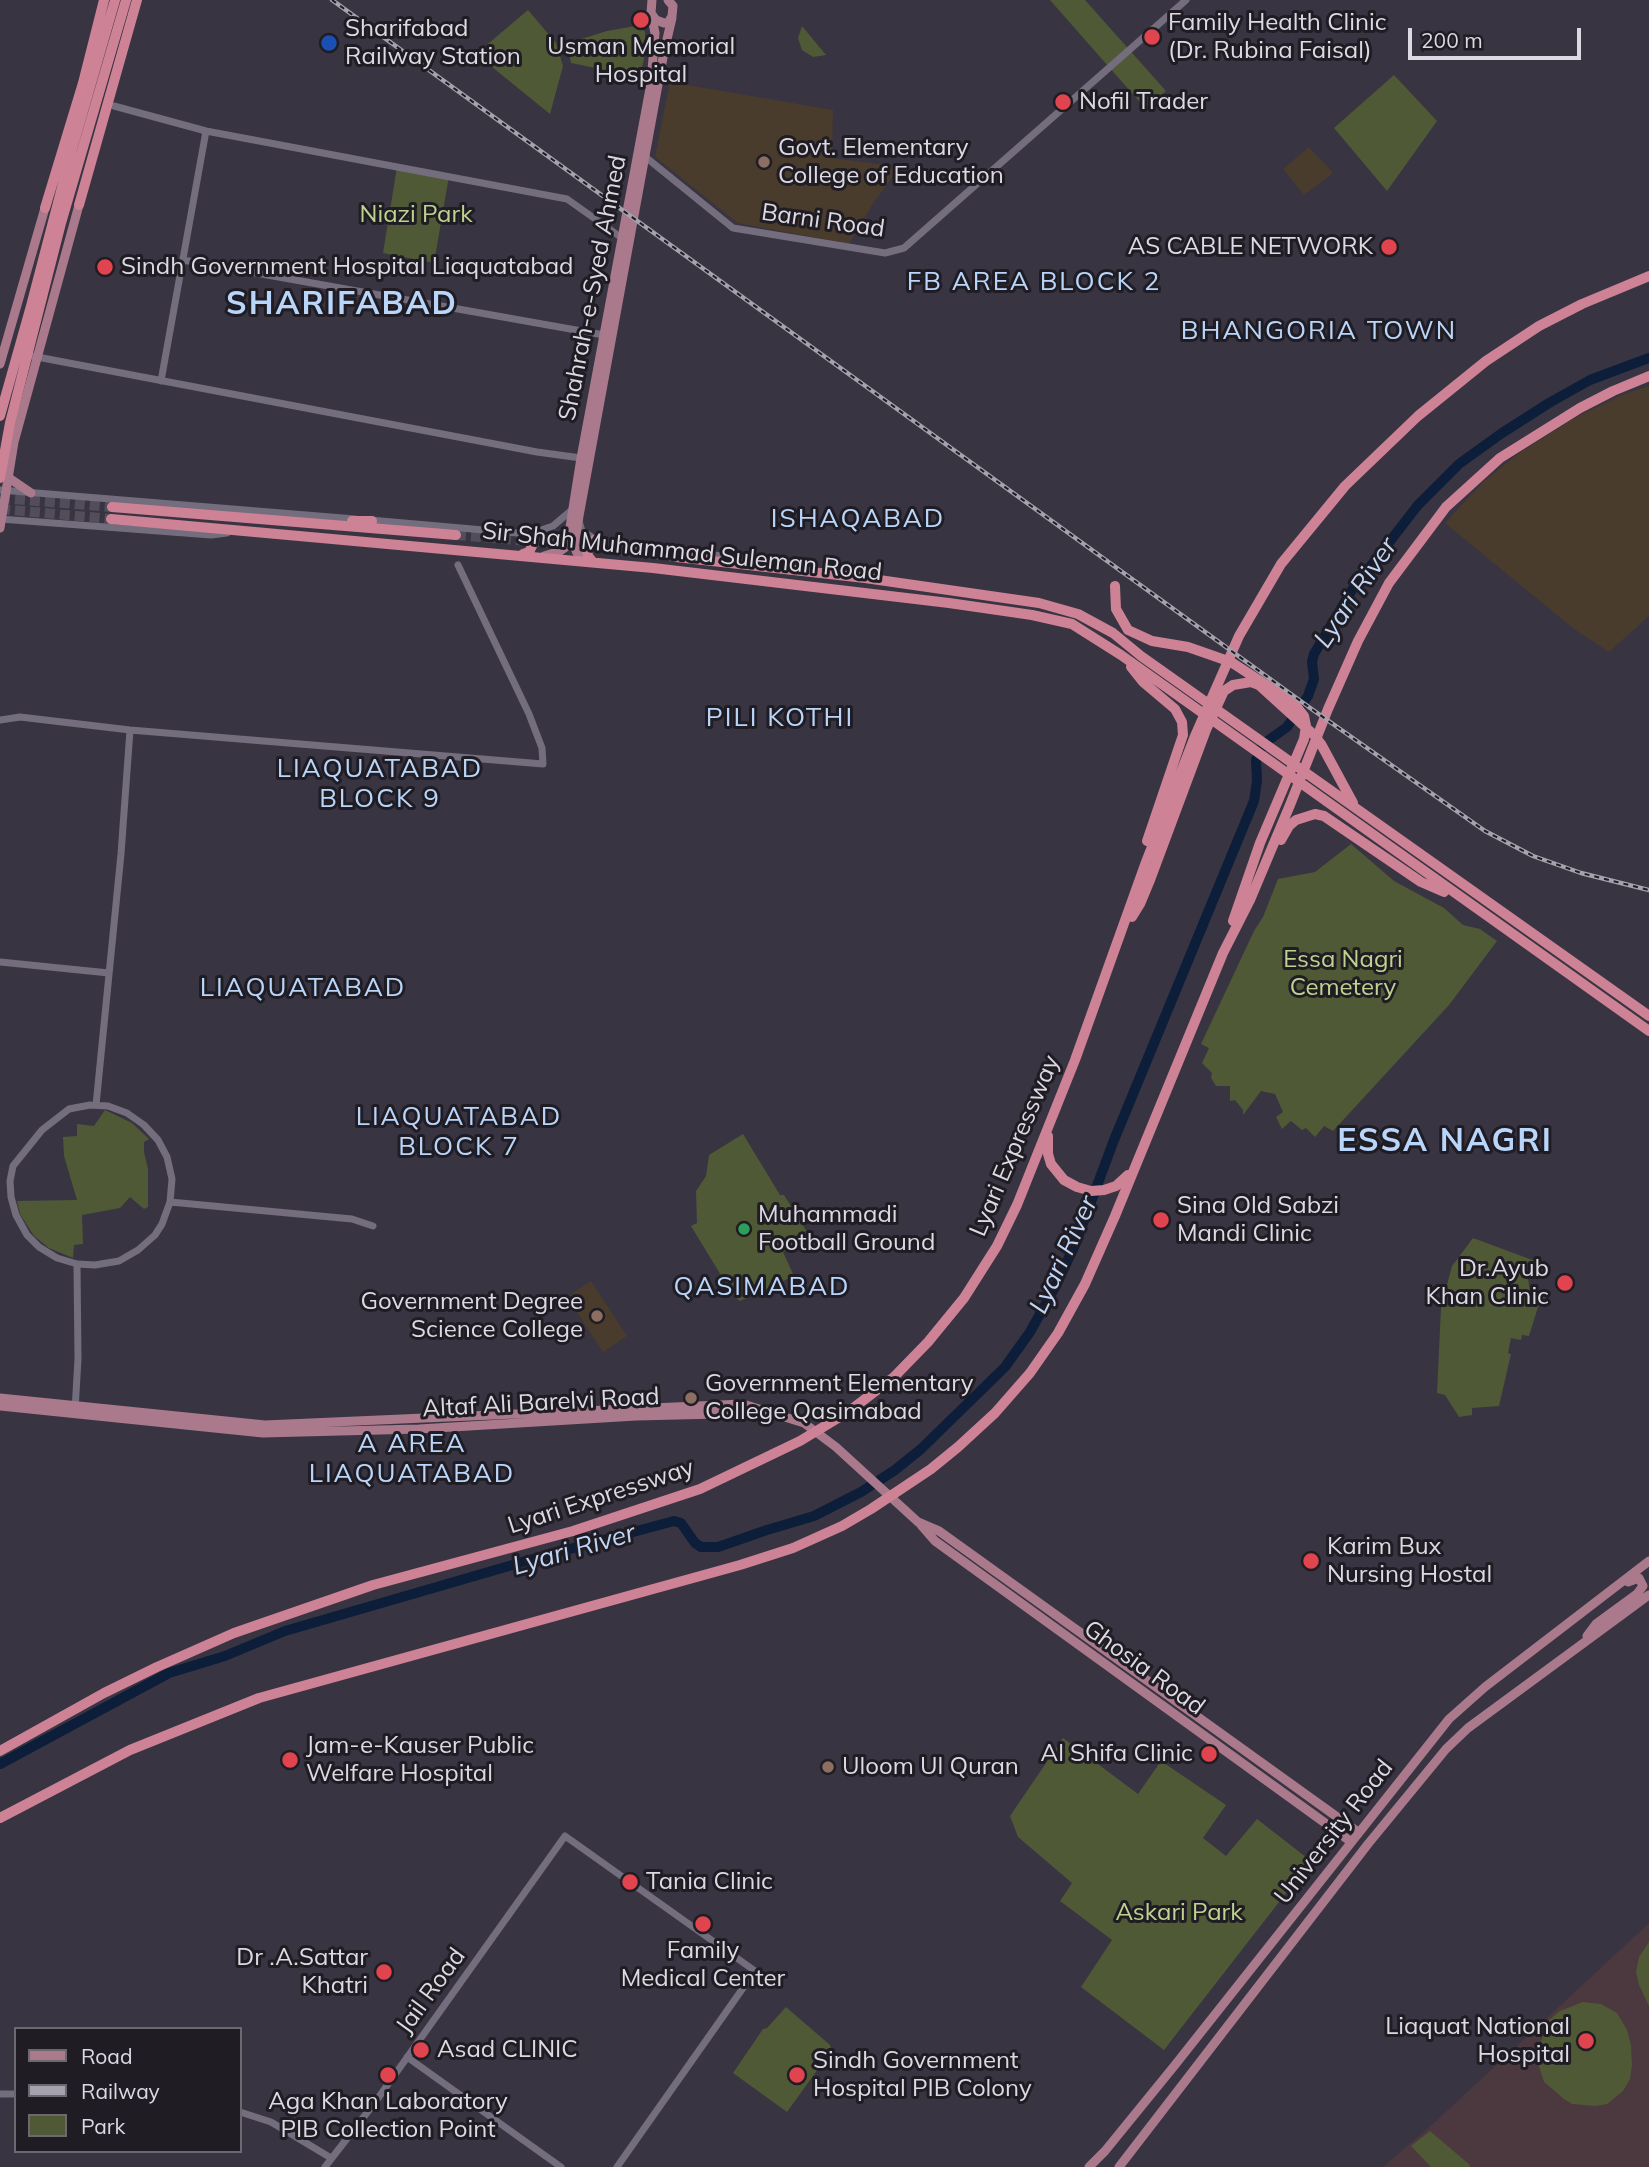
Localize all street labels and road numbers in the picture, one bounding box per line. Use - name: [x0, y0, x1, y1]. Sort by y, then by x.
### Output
- street label: Shahrah-e-Syed Ahmed: [553, 153, 633, 423]
- street label: Barni Road: [759, 198, 887, 244]
- street label: Sir Shah Muhammad Suleman Road: [481, 517, 883, 587]
- street label: Lyari Expressway: [964, 1051, 1066, 1241]
- street label: Altaf Ali Barelvi Road: [422, 1382, 660, 1424]
- street label: Lyari Expressway: [504, 1453, 698, 1541]
- street label: Ghosia Road: [1078, 1614, 1210, 1722]
- street label: University Road: [1269, 1754, 1399, 1910]
- street label: Jail Road: [390, 1943, 472, 2039]

